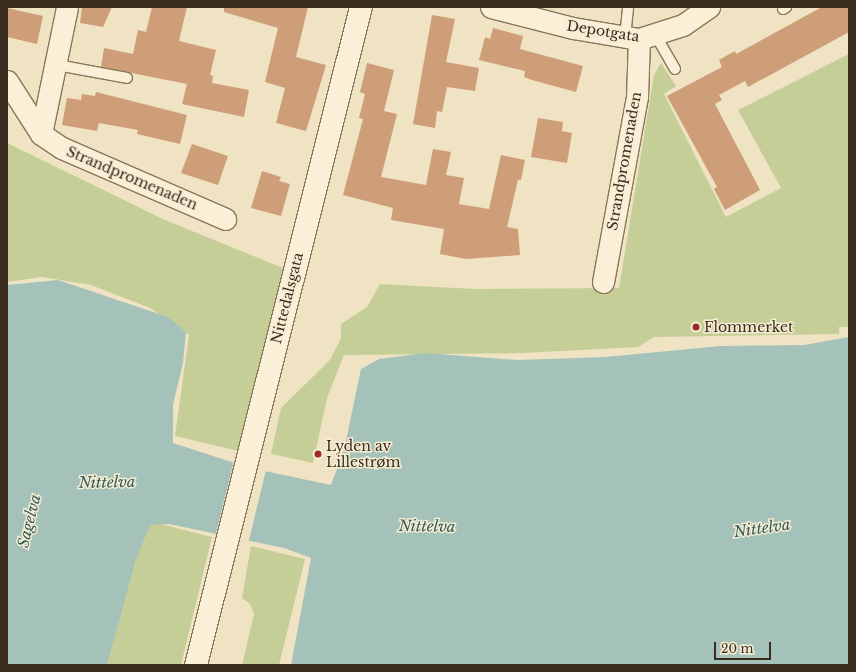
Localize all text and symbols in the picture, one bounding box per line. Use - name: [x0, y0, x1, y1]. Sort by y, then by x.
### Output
- street label: Depotgata: [565, 17, 641, 45]
- street label: Strandpromenaden: [604, 90, 644, 232]
- street label: Strandpromenaden: [64, 143, 200, 213]
- street label: Nittedalsgata: [268, 251, 306, 345]
- place label: Flommerket: [704, 319, 793, 335]
- marker: Flommerket: [691, 322, 701, 332]
- place label: Lyden av Lillestrøm: [326, 438, 400, 470]
- marker: Lyden av Lillestrøm: [313, 449, 323, 459]
- water label: Nittelva: [78, 473, 136, 491]
- water label: Sagelva: [14, 492, 44, 550]
- water label: Nittelva: [733, 515, 791, 541]
- water label: Nittelva: [398, 517, 456, 535]
- scale bar: [716, 634, 773, 660]
- text: 20 m: [721, 641, 753, 656]

